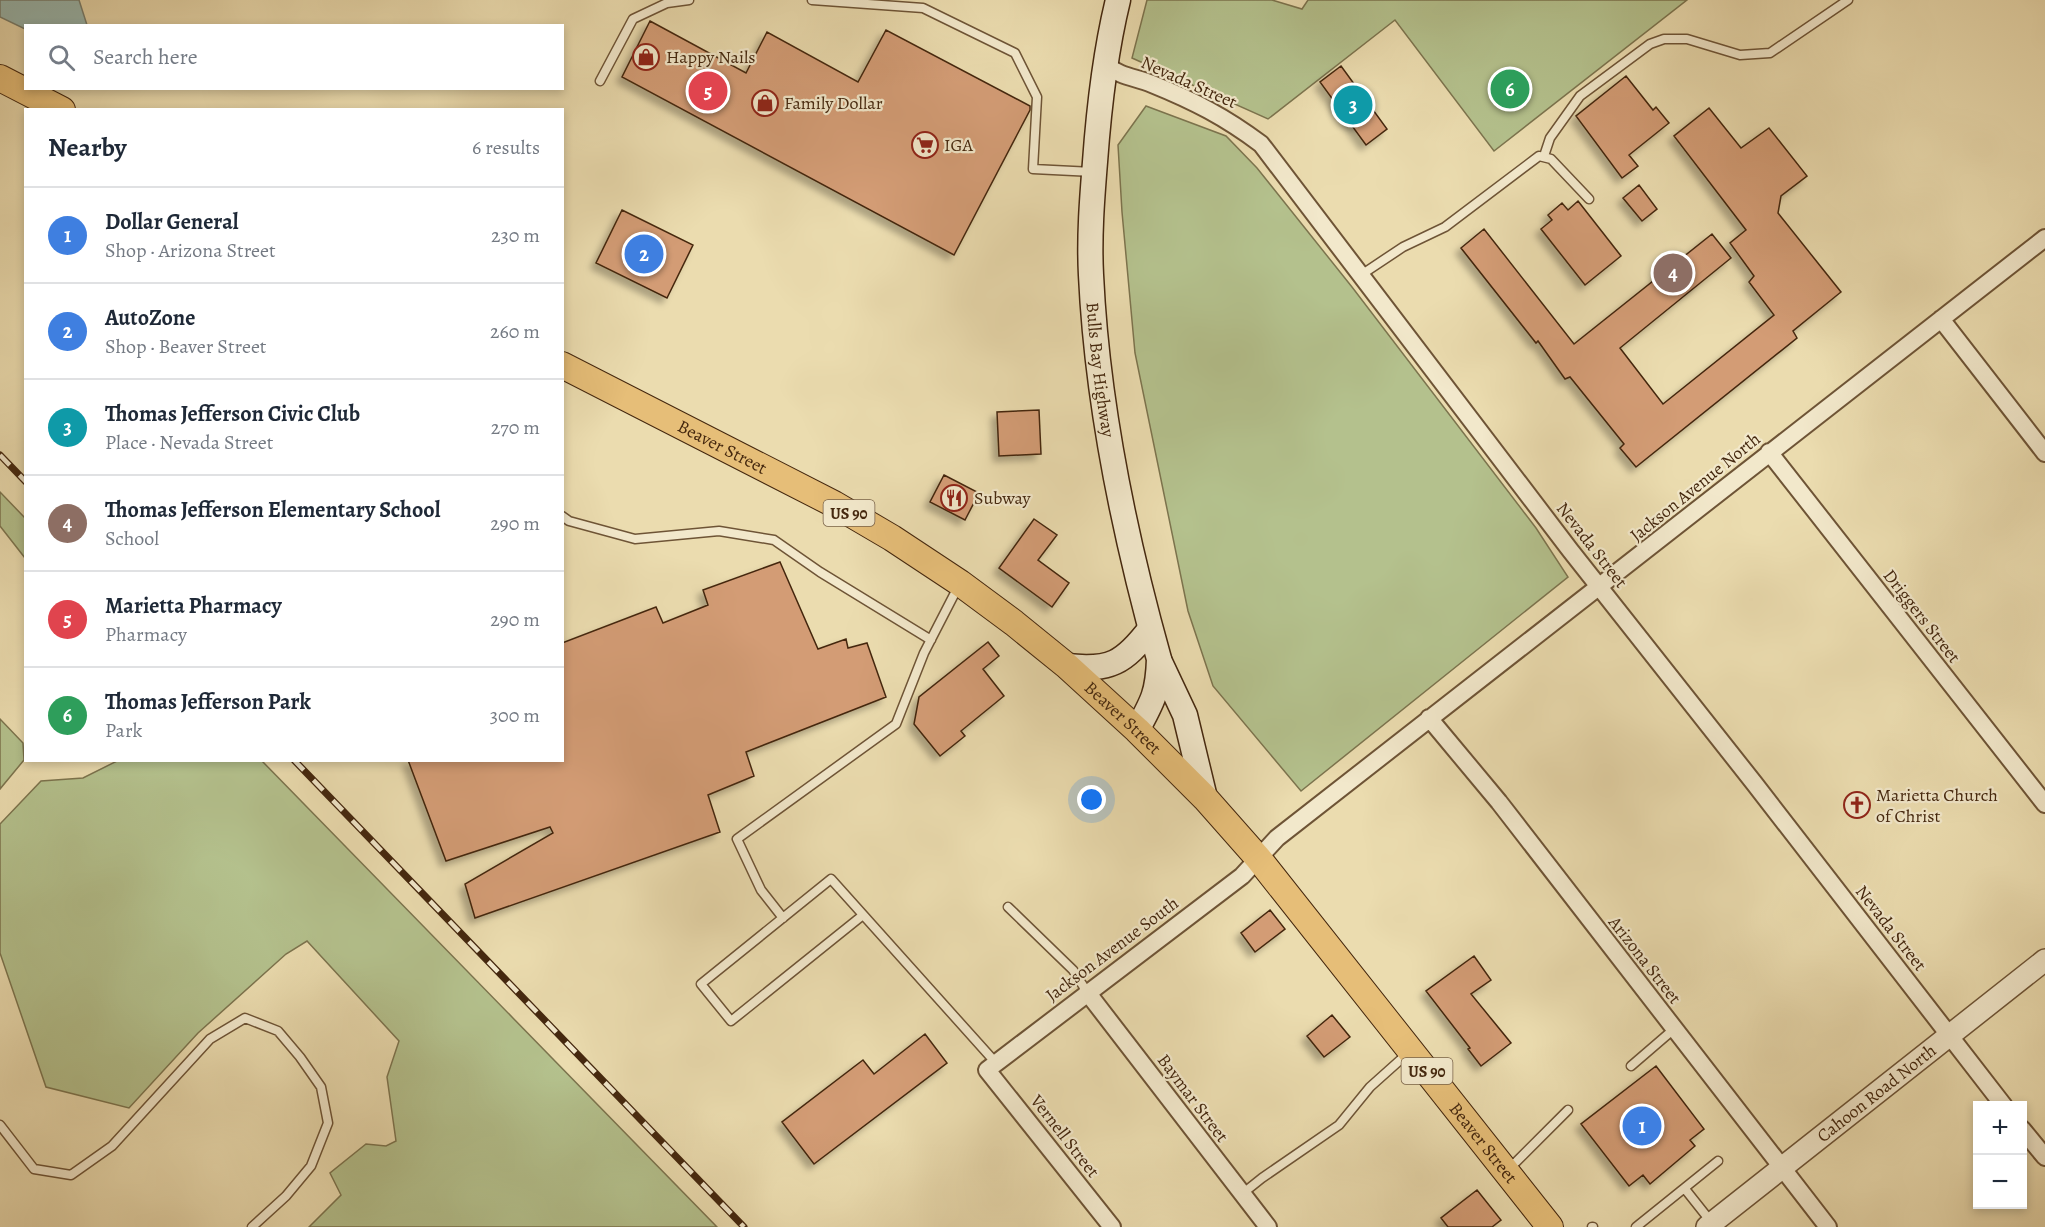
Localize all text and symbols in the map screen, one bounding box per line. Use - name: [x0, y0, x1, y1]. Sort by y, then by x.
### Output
- search box: [24, 24, 564, 90]
- icon: search: [45, 41, 78, 74]
- text: Search here: [93, 42, 198, 72]
- shop icon: Happy Nails: [631, 42, 661, 72]
- place label: Happy Nails: [666, 45, 756, 69]
- street label: Nevada Street: [1137, 50, 1241, 114]
- pin: 6: [1490, 66, 1530, 112]
- pin: 5: [688, 68, 728, 113]
- pin: 3: [1334, 82, 1372, 128]
- shop icon: Family Dollar: [750, 88, 780, 118]
- place label: Family Dollar: [784, 91, 883, 115]
- text: Nearby: [48, 130, 127, 165]
- supermarket icon: IGA: [910, 130, 940, 160]
- place label: IGA: [944, 133, 974, 157]
- text: 6 results: [472, 134, 540, 161]
- text: Dollar General: [105, 207, 239, 237]
- text: 1: [64, 222, 71, 249]
- text: 230 m: [491, 222, 540, 249]
- pin: 2: [624, 232, 664, 276]
- text: Shop · Arizona Street: [105, 237, 276, 264]
- pin: 4: [1654, 250, 1692, 296]
- street label: Bulls Bay Highway: [1081, 301, 1121, 440]
- text: AutoZone: [105, 303, 195, 333]
- text: 2: [63, 318, 72, 345]
- text: 260 m: [490, 318, 540, 345]
- text: Shop · Beaver Street: [105, 333, 266, 360]
- text: Thomas Jefferson Civic Club: [105, 399, 360, 429]
- text: 3: [63, 414, 72, 441]
- text: 270 m: [491, 414, 540, 441]
- street label: Beaver Street: [673, 414, 771, 480]
- street label: Jackson Avenue North: [1625, 427, 1765, 547]
- text: Place · Nevada Street: [105, 429, 273, 456]
- restaurant icon: Subway: [939, 483, 969, 513]
- place label: Subway: [974, 486, 1032, 510]
- text: Thomas Jefferson Elementary School: [105, 495, 441, 525]
- street label: Nevada Street: [1551, 497, 1633, 593]
- road number: US 90: [824, 500, 874, 526]
- text: 4: [63, 510, 72, 537]
- text: 290 m: [490, 510, 540, 537]
- text: School: [105, 525, 159, 552]
- street label: Driggers Street: [1878, 564, 1966, 668]
- text: Marietta Pharmacy: [105, 591, 282, 621]
- text: 5: [63, 606, 72, 633]
- text: 290 m: [490, 606, 540, 633]
- text: Pharmacy: [105, 621, 187, 648]
- street label: Beaver Street: [1079, 676, 1167, 760]
- text: Thomas Jefferson Park: [105, 687, 311, 717]
- text: 6: [63, 702, 72, 729]
- text: 300 m: [490, 702, 540, 729]
- text: Park: [105, 717, 143, 744]
- place label: Marietta Church of Christ: [1876, 783, 1998, 828]
- your location: [1077, 785, 1106, 814]
- church icon: Marietta Church of Christ: [1842, 790, 1872, 820]
- street label: Nevada Street: [1850, 880, 1932, 976]
- street label: Jackson Avenue South: [1041, 891, 1184, 1007]
- street label: Arizona Street: [1602, 910, 1687, 1009]
- street label: Cahoon Road North: [1812, 1038, 1941, 1148]
- street label: Baymar Street: [1152, 1049, 1234, 1147]
- road number: US 90: [1402, 1058, 1452, 1084]
- street label: Vernell Street: [1024, 1089, 1105, 1182]
- street label: Beaver Street: [1444, 1097, 1523, 1188]
- map controls: [1973, 1101, 2027, 1209]
- button: +: [1973, 1101, 2027, 1155]
- pin: 1: [1622, 1104, 1662, 1148]
- button: −: [1973, 1155, 2027, 1209]

